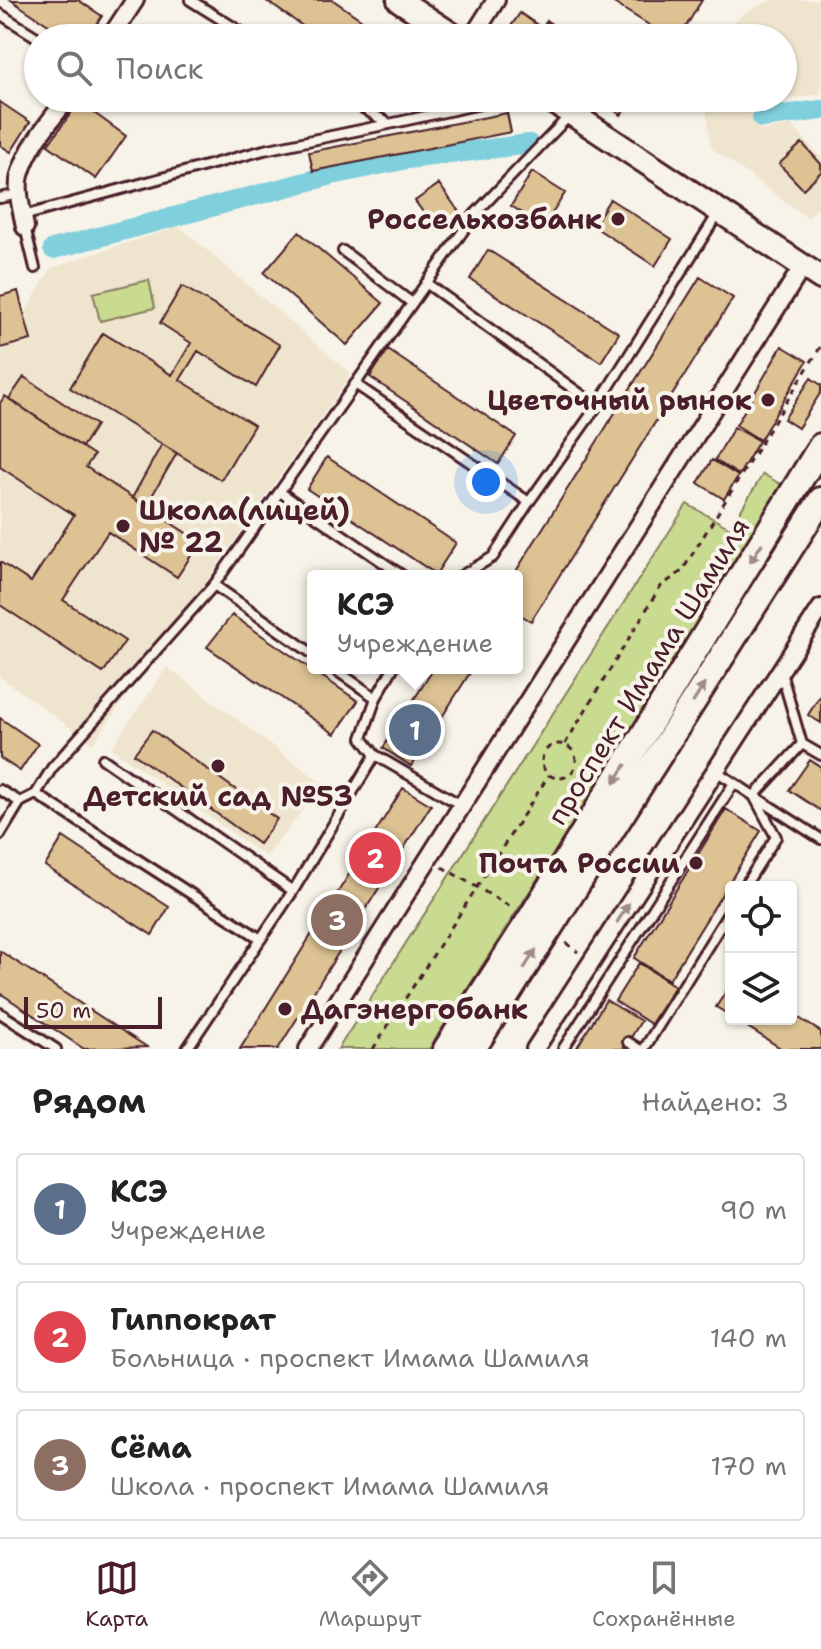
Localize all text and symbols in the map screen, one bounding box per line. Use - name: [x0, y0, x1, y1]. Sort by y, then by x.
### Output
- search box: [24, 24, 797, 112]
- icon: search: [52, 46, 96, 90]
- text: Поиск: [116, 48, 204, 89]
- place label: Россельхозбанк: [367, 200, 602, 238]
- marker: Россельхозбанк: [609, 210, 627, 228]
- place label: Цветочный рынок: [487, 381, 752, 419]
- marker: Цветочный рынок: [759, 391, 777, 409]
- your location: [466, 462, 506, 502]
- place label: Школа(лицей) № 22: [139, 491, 350, 561]
- street label: проспект Имама Шамиля: [538, 510, 758, 832]
- marker: Школа(лицей) № 22: [114, 517, 132, 535]
- one-way arrow: [749, 541, 764, 564]
- popup: [307, 570, 523, 674]
- text: КСЭ: [337, 584, 394, 625]
- text: Учреждение: [337, 625, 493, 660]
- one-way arrow: [692, 682, 707, 703]
- pin: 1: [389, 700, 441, 760]
- marker: Детский сад №53: [209, 757, 227, 775]
- one-way arrow: [613, 763, 627, 785]
- place label: Детский сад №53: [83, 777, 353, 815]
- pin: 2: [349, 828, 401, 888]
- place label: Почта России: [479, 844, 680, 882]
- marker: Почта России: [687, 854, 705, 872]
- map controls: [725, 881, 797, 1025]
- button: locate: [725, 881, 797, 953]
- pin: 3: [311, 890, 363, 950]
- one-way arrow: [616, 902, 630, 924]
- one-way arrow: [523, 949, 538, 970]
- button: layers: [725, 953, 797, 1025]
- place label: Дагэнергобанк: [301, 990, 528, 1028]
- scale bar: [24, 993, 162, 1029]
- text: 50 m: [36, 996, 91, 1025]
- marker: Дагэнергобанк: [276, 1000, 294, 1018]
- text: Рядом: [32, 1078, 146, 1124]
- text: Найдено: 3: [642, 1084, 789, 1119]
- text: КСЭ: [110, 1171, 167, 1212]
- text: 1: [54, 1192, 66, 1227]
- text: 90 m: [720, 1192, 787, 1227]
- text: Учреждение: [110, 1212, 266, 1247]
- text: Гиппократ: [110, 1299, 276, 1340]
- text: 2: [51, 1320, 69, 1355]
- text: 140 m: [710, 1320, 787, 1355]
- text: Больница · проспект Имама Шамиля: [110, 1340, 590, 1375]
- text: Сёма: [110, 1427, 192, 1468]
- text: 3: [51, 1448, 69, 1483]
- text: 170 m: [710, 1448, 787, 1483]
- text: Школа · проспект Имама Шамиля: [110, 1468, 550, 1503]
- tab: Карта: [85, 1556, 148, 1633]
- tab: Маршрут: [319, 1556, 421, 1633]
- tab: Сохранённые: [592, 1556, 736, 1633]

